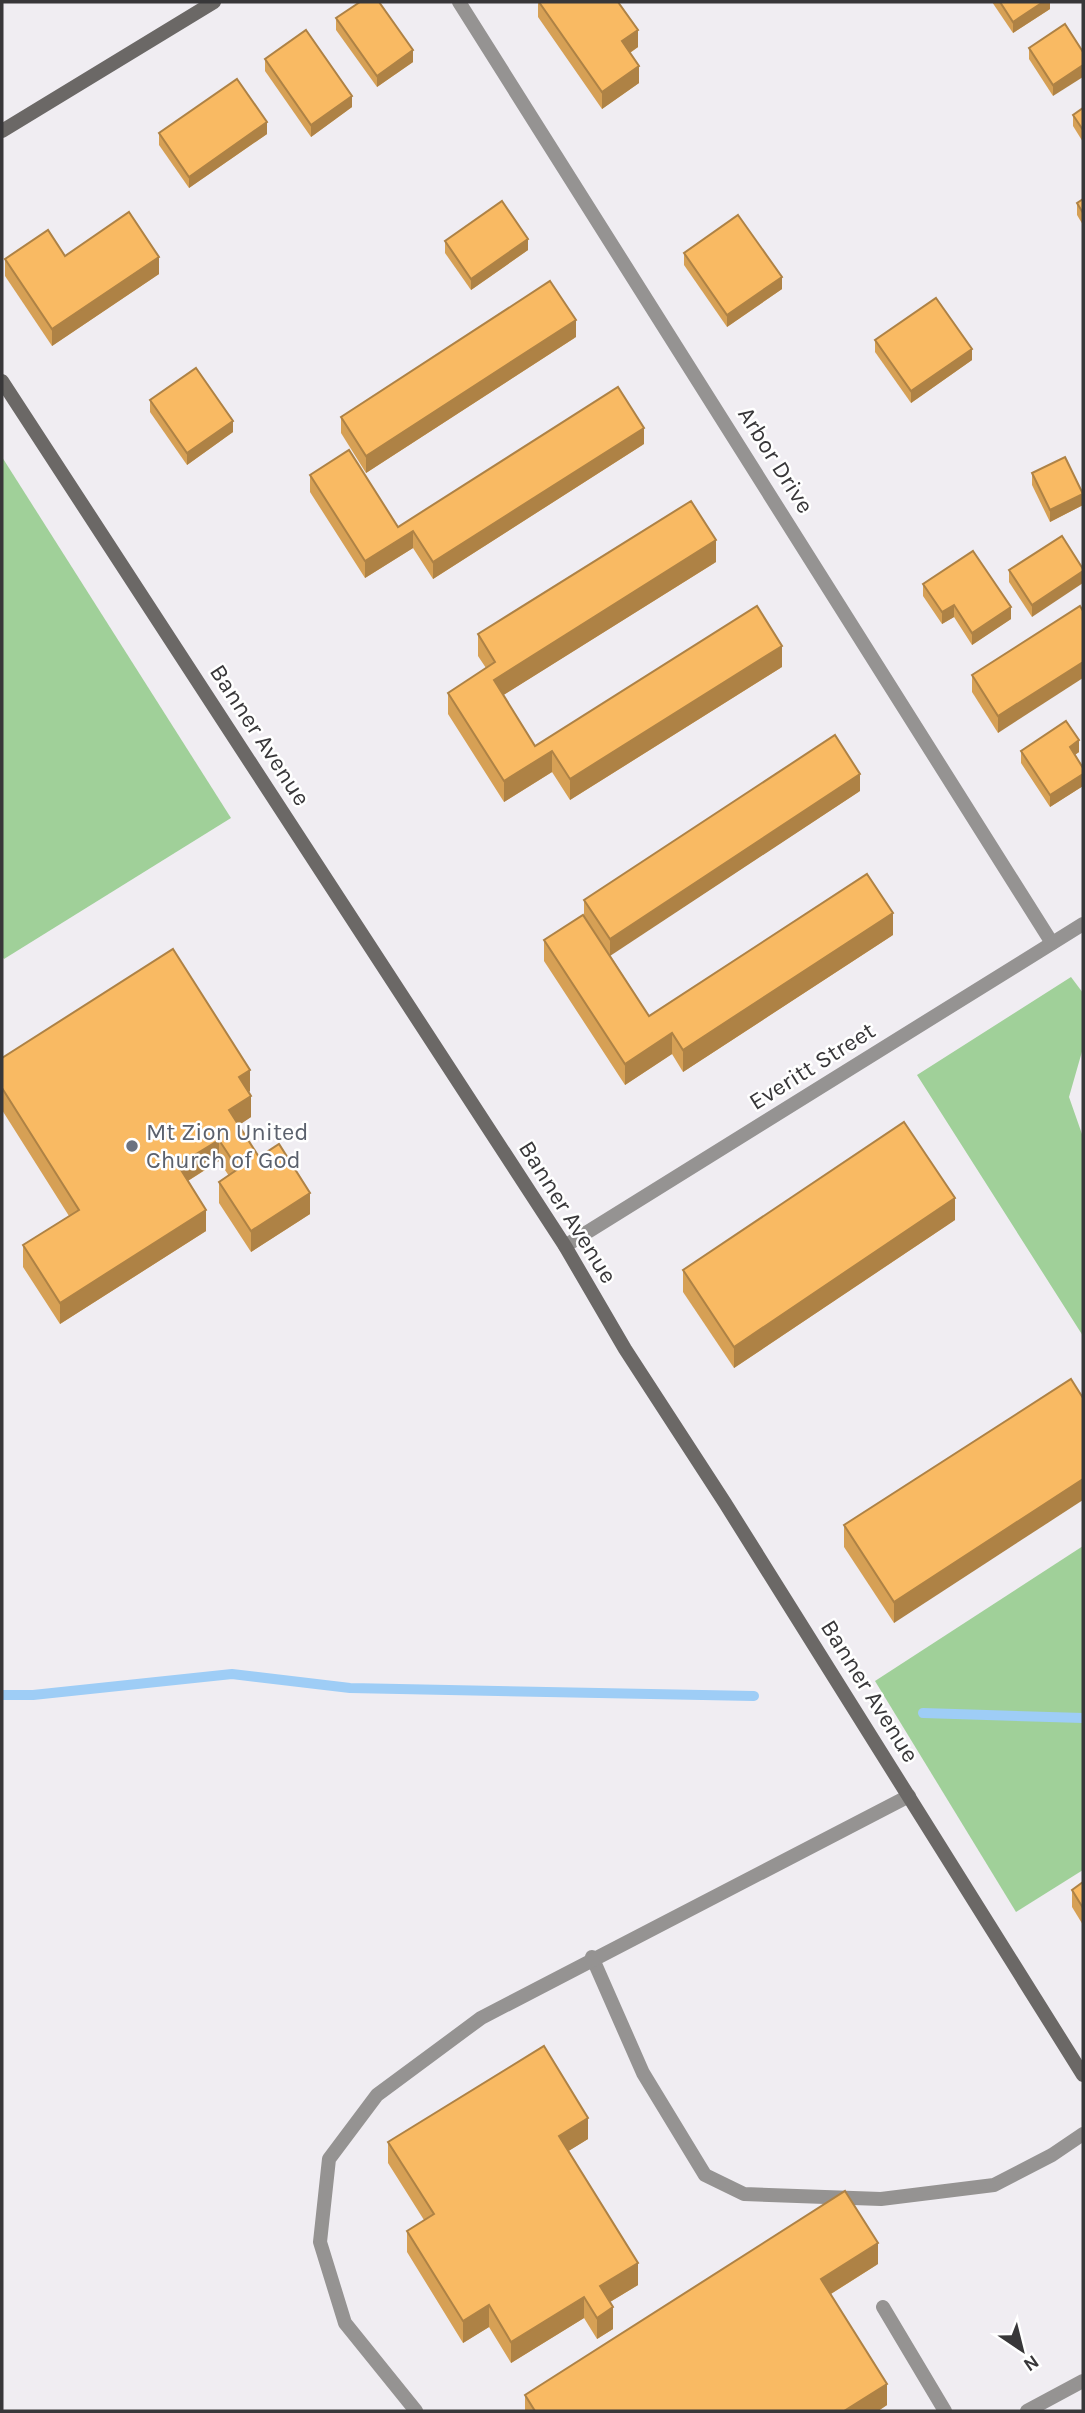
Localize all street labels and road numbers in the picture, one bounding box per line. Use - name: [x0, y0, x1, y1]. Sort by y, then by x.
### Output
- street label: Arbor Drive: [732, 402, 820, 518]
- street label: Banner Avenue: [204, 659, 316, 811]
- street label: Everitt Street: [744, 1016, 880, 1116]
- street label: Banner Avenue: [513, 1136, 623, 1288]
- street label: Banner Avenue: [815, 1615, 925, 1767]

